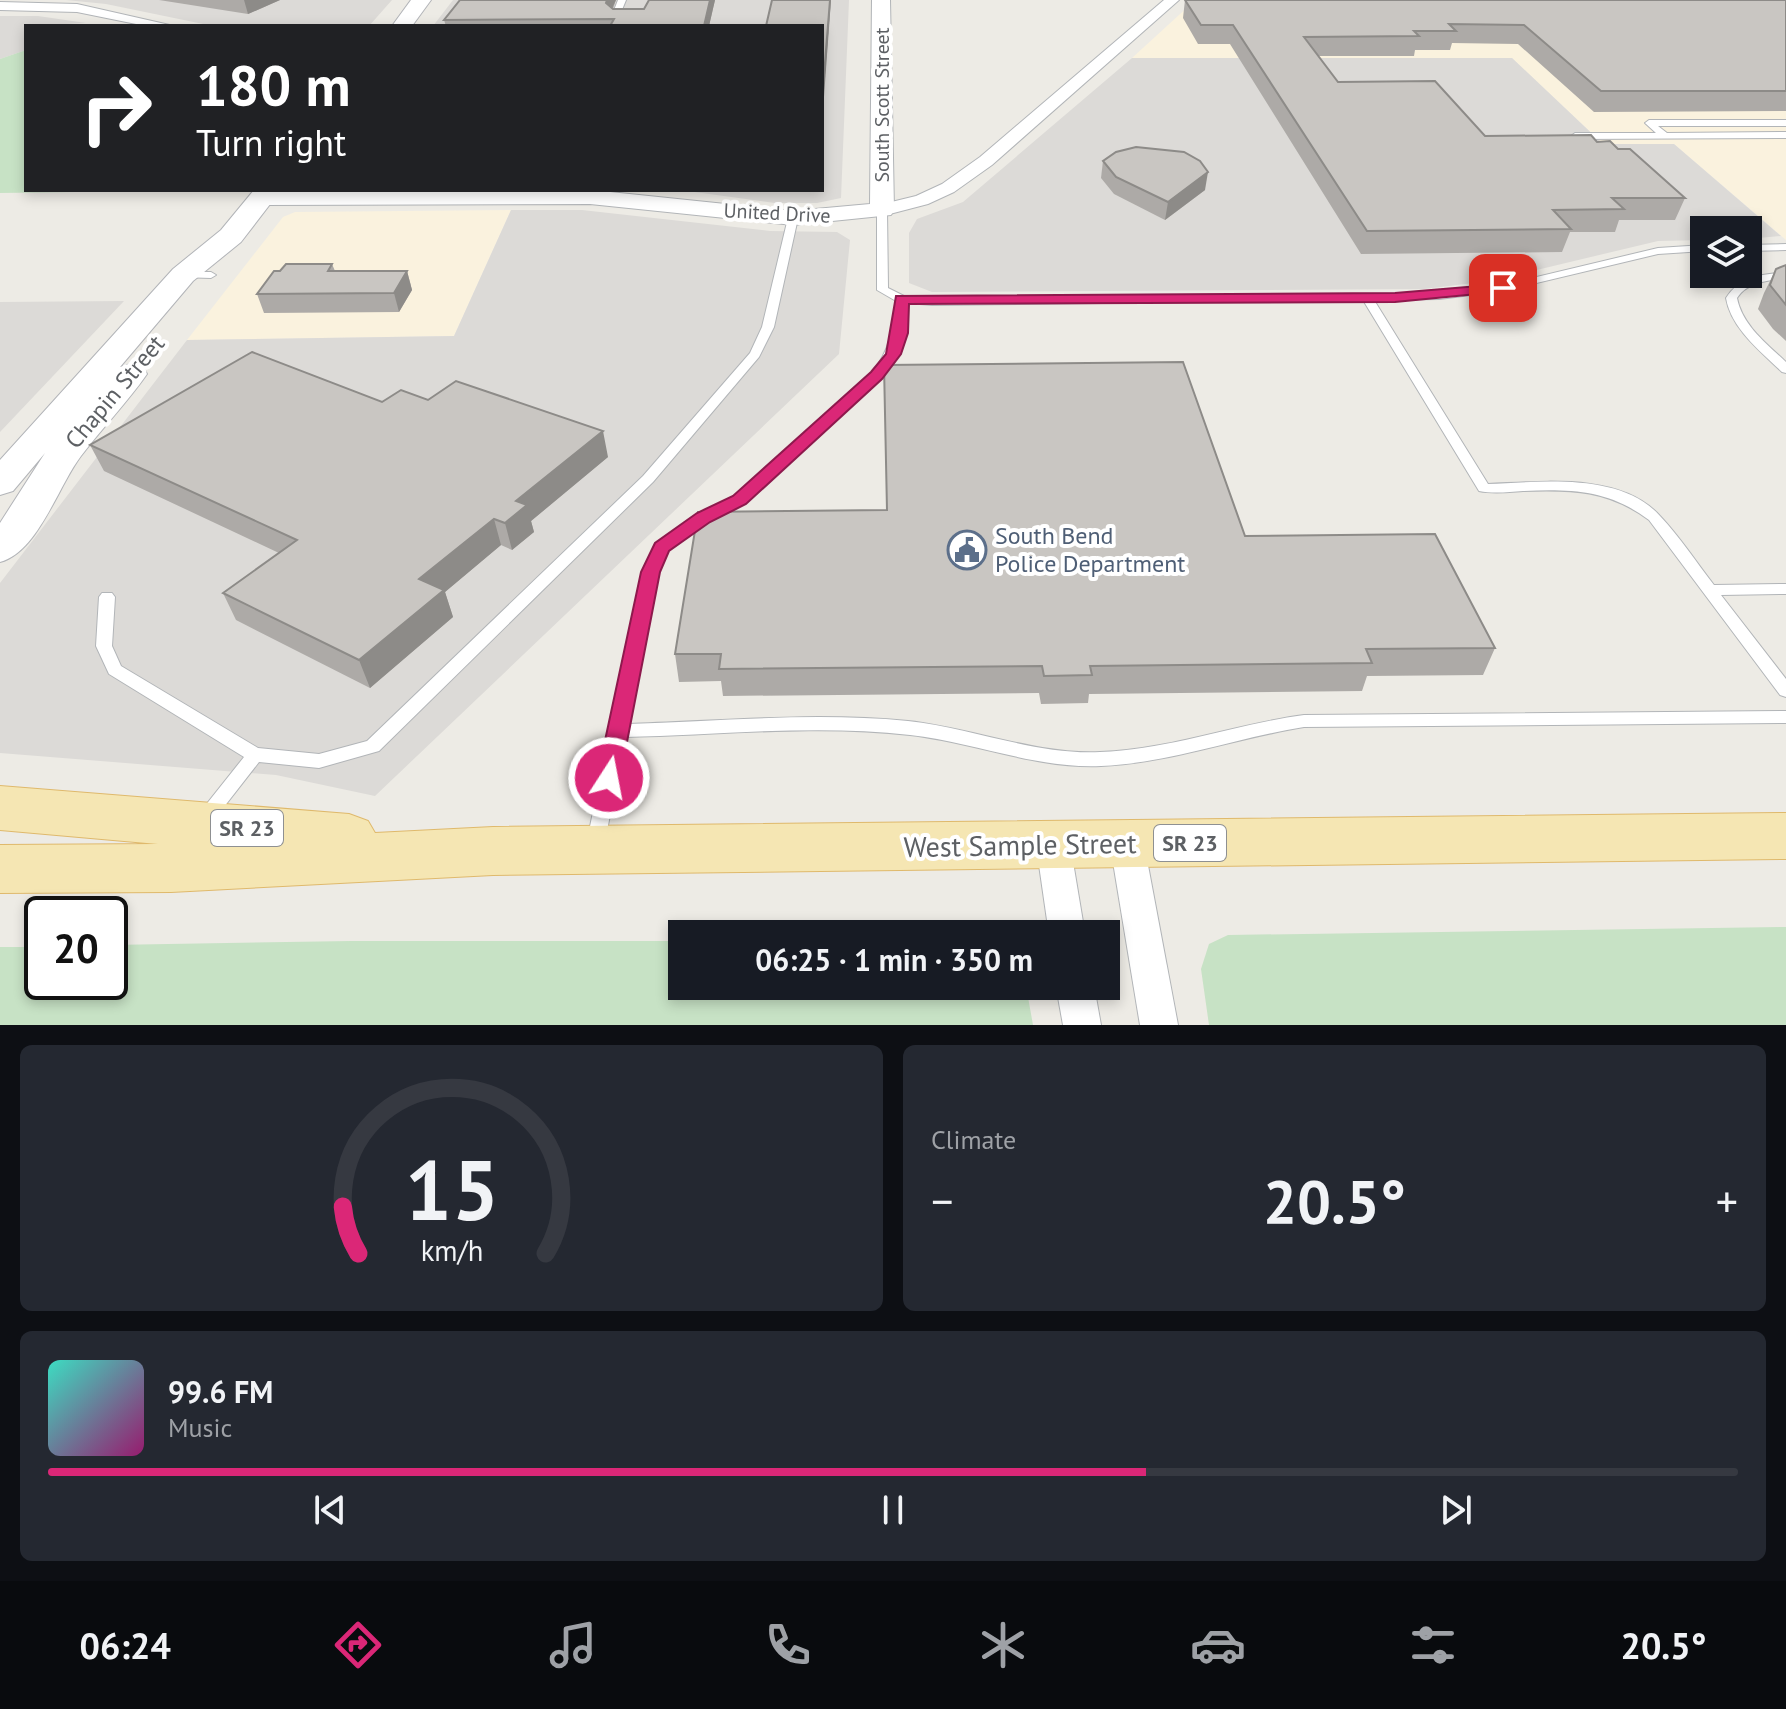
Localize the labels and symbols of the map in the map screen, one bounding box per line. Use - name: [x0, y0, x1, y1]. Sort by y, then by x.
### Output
- street label: South Scott Street: [869, 27, 895, 183]
- street label: United Drive: [723, 197, 831, 229]
- pin: [1469, 254, 1537, 322]
- street label: Chapin Street: [58, 328, 171, 455]
- place label: South Bend Police Department: [995, 520, 1185, 579]
- public building icon: South Bend Police Department: [946, 529, 988, 571]
- position arrow: [567, 736, 651, 820]
- road number: SR 23: [211, 810, 283, 846]
- street label: West Sample Street: [903, 824, 1137, 865]
- road number: SR 23: [1154, 825, 1226, 861]
- speed limit sign: 20: [24, 896, 128, 1000]

